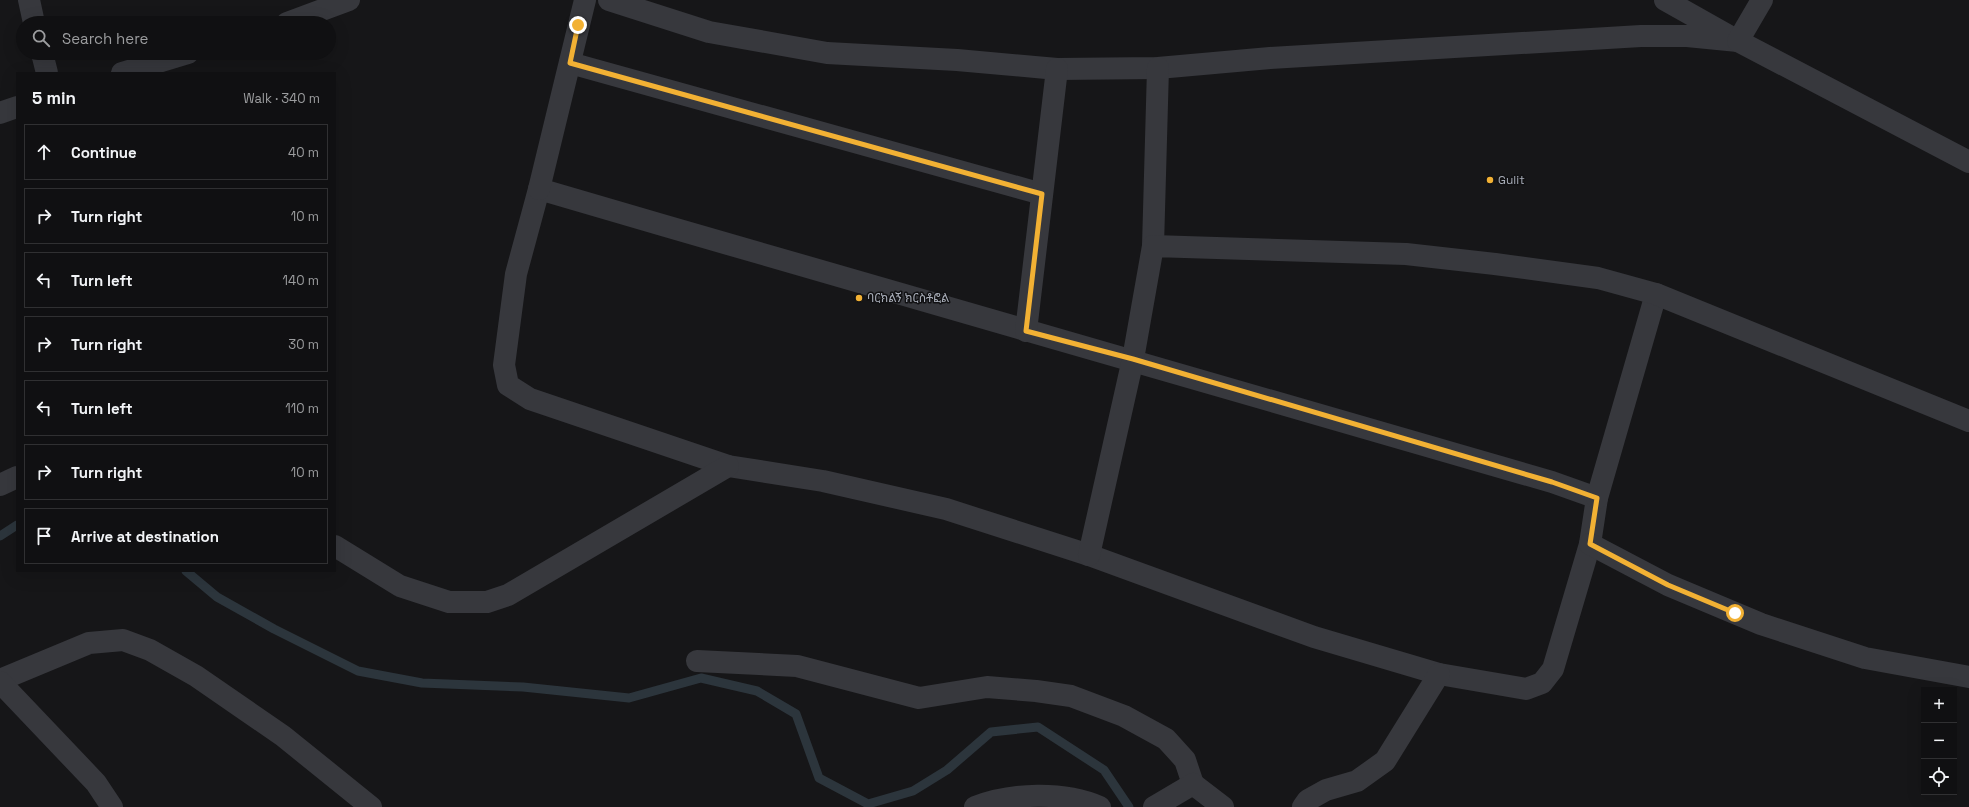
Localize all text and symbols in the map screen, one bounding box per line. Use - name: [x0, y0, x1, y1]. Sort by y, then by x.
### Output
- search box: [16, 16, 336, 60]
- route end: [569, 16, 587, 34]
- icon: search: [30, 27, 52, 49]
- text: Search here: [62, 29, 148, 48]
- text: 5 min: [32, 87, 76, 109]
- text: Walk · 340 m: [243, 90, 320, 107]
- icon: ahead: [33, 141, 55, 163]
- text: Continue: [71, 143, 137, 162]
- text: 40 m: [288, 144, 319, 161]
- place label: Gulit: [1498, 172, 1525, 188]
- marker: Gulit: [1485, 175, 1495, 185]
- icon: right: [33, 205, 55, 227]
- text: Turn right: [71, 207, 142, 226]
- text: 10 m: [291, 208, 319, 225]
- icon: left: [33, 269, 55, 291]
- text: Turn left: [71, 271, 133, 290]
- text: 140 m: [283, 272, 319, 289]
- place label: ባርክልኝ ክርስቶፎል: [867, 290, 949, 306]
- marker: ባርክልኝ ክርስቶፎል: [854, 293, 864, 303]
- icon: right: [33, 333, 55, 355]
- text: Turn right: [71, 335, 142, 354]
- text: 30 m: [288, 336, 319, 353]
- icon: left: [33, 397, 55, 419]
- text: Turn left: [71, 399, 133, 418]
- text: 110 m: [285, 400, 319, 417]
- icon: right: [33, 461, 55, 483]
- text: Turn right: [71, 463, 142, 482]
- text: 10 m: [291, 464, 319, 481]
- icon: arrive: [33, 525, 55, 547]
- text: Arrive at destination: [71, 527, 219, 546]
- route start: [1726, 604, 1744, 622]
- map controls: [1921, 687, 1957, 795]
- button: +: [1921, 687, 1957, 723]
- button: −: [1921, 723, 1957, 759]
- button: locate: [1921, 759, 1957, 795]

